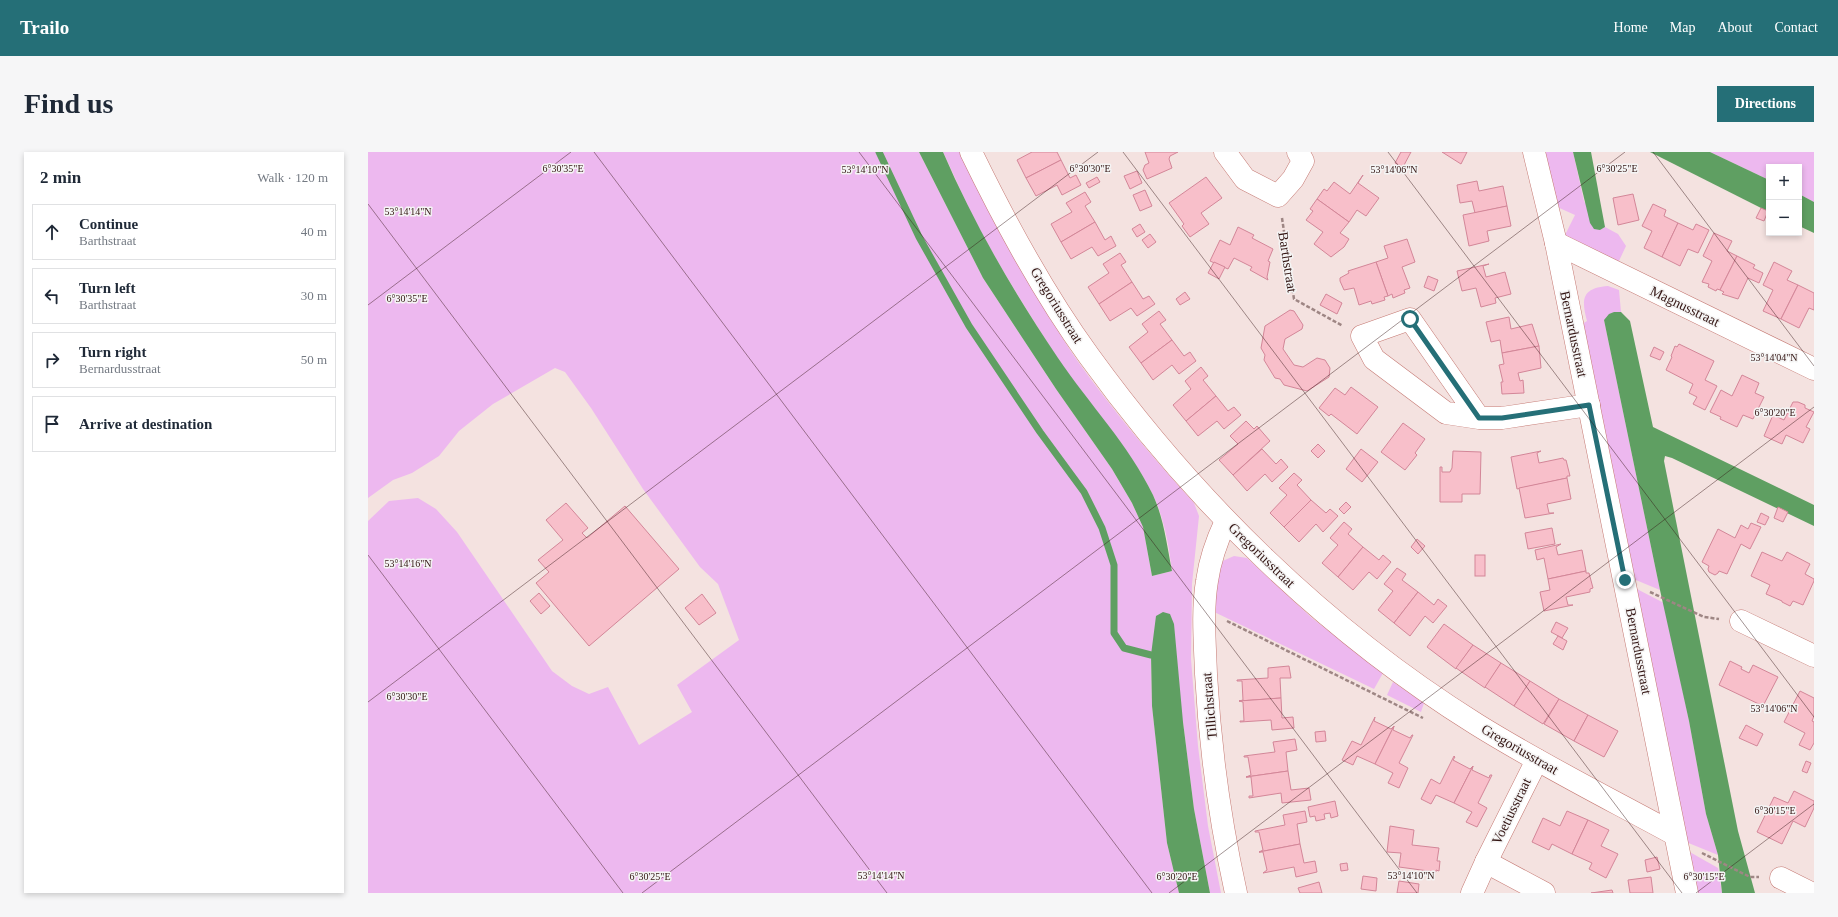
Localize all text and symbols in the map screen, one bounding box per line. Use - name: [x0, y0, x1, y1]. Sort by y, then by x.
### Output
- text: Trailo: [20, 17, 69, 38]
- text: Home: [1614, 20, 1648, 35]
- text: Map: [1670, 20, 1695, 35]
- text: About: [1717, 20, 1752, 35]
- text: Contact: [1774, 20, 1818, 35]
- button: Directions: [1717, 86, 1814, 122]
- text: Find us: [24, 88, 114, 119]
- text: 6°30'35"E: [543, 163, 584, 174]
- text: 6°30'30"E: [1070, 163, 1111, 174]
- text: 6°30'25"E: [1597, 163, 1638, 174]
- text: 53°14'10"N: [841, 164, 889, 175]
- text: 53°14'06"N: [1370, 164, 1418, 175]
- map controls: [1766, 164, 1802, 236]
- button: +: [1766, 164, 1802, 200]
- text: 2 min: [40, 168, 81, 187]
- text: Walk · 120 m: [257, 170, 328, 185]
- button: −: [1766, 200, 1802, 236]
- text: 53°14'14"N: [384, 206, 432, 217]
- text: Continue: [79, 216, 138, 232]
- icon: ahead: [41, 221, 63, 243]
- text: 40 m: [301, 224, 327, 239]
- street label: Barthstraat: [1275, 231, 1300, 294]
- text: Barthstraat: [79, 233, 136, 248]
- street label: Gregoriusstraat: [1027, 265, 1086, 346]
- text: Turn left: [79, 280, 136, 296]
- street label: Magnusstraat: [1648, 283, 1722, 330]
- icon: left: [41, 285, 63, 307]
- text: 30 m: [301, 288, 327, 303]
- street label: Bernardusstraat: [1557, 290, 1590, 379]
- text: 6°30'35"E: [387, 293, 428, 304]
- text: Barthstraat: [79, 297, 136, 312]
- route start: [1401, 310, 1419, 328]
- text: Turn right: [79, 344, 146, 360]
- icon: right: [41, 349, 63, 371]
- text: 50 m: [301, 352, 327, 367]
- text: 53°14'04"N: [1750, 352, 1798, 363]
- text: Bernardusstraat: [79, 361, 161, 376]
- text: 6°30'20"E: [1755, 407, 1796, 418]
- icon: arrive: [41, 413, 63, 435]
- text: Arrive at destination: [79, 416, 212, 432]
- street label: Gregoriusstraat: [1225, 520, 1298, 591]
- text: 53°14'16"N: [384, 558, 432, 569]
- route end: [1616, 571, 1634, 589]
- street label: Bernardusstraat: [1623, 607, 1654, 696]
- street label: Tillichstraat: [1199, 672, 1220, 740]
- text: 6°30'30"E: [387, 691, 428, 702]
- text: 53°14'06"N: [1750, 703, 1798, 714]
- street label: Gregoriusstraat: [1479, 721, 1561, 778]
- street label: Voetiusstraat: [1489, 775, 1534, 847]
- text: 6°30'15"E: [1755, 805, 1796, 816]
- text: 53°14'14"N: [857, 870, 905, 881]
- text: 53°14'10"N: [1387, 870, 1435, 881]
- text: 6°30'25"E: [630, 871, 671, 882]
- text: 6°30'20"E: [1157, 871, 1198, 882]
- text: 6°30'15"E: [1684, 871, 1725, 882]

